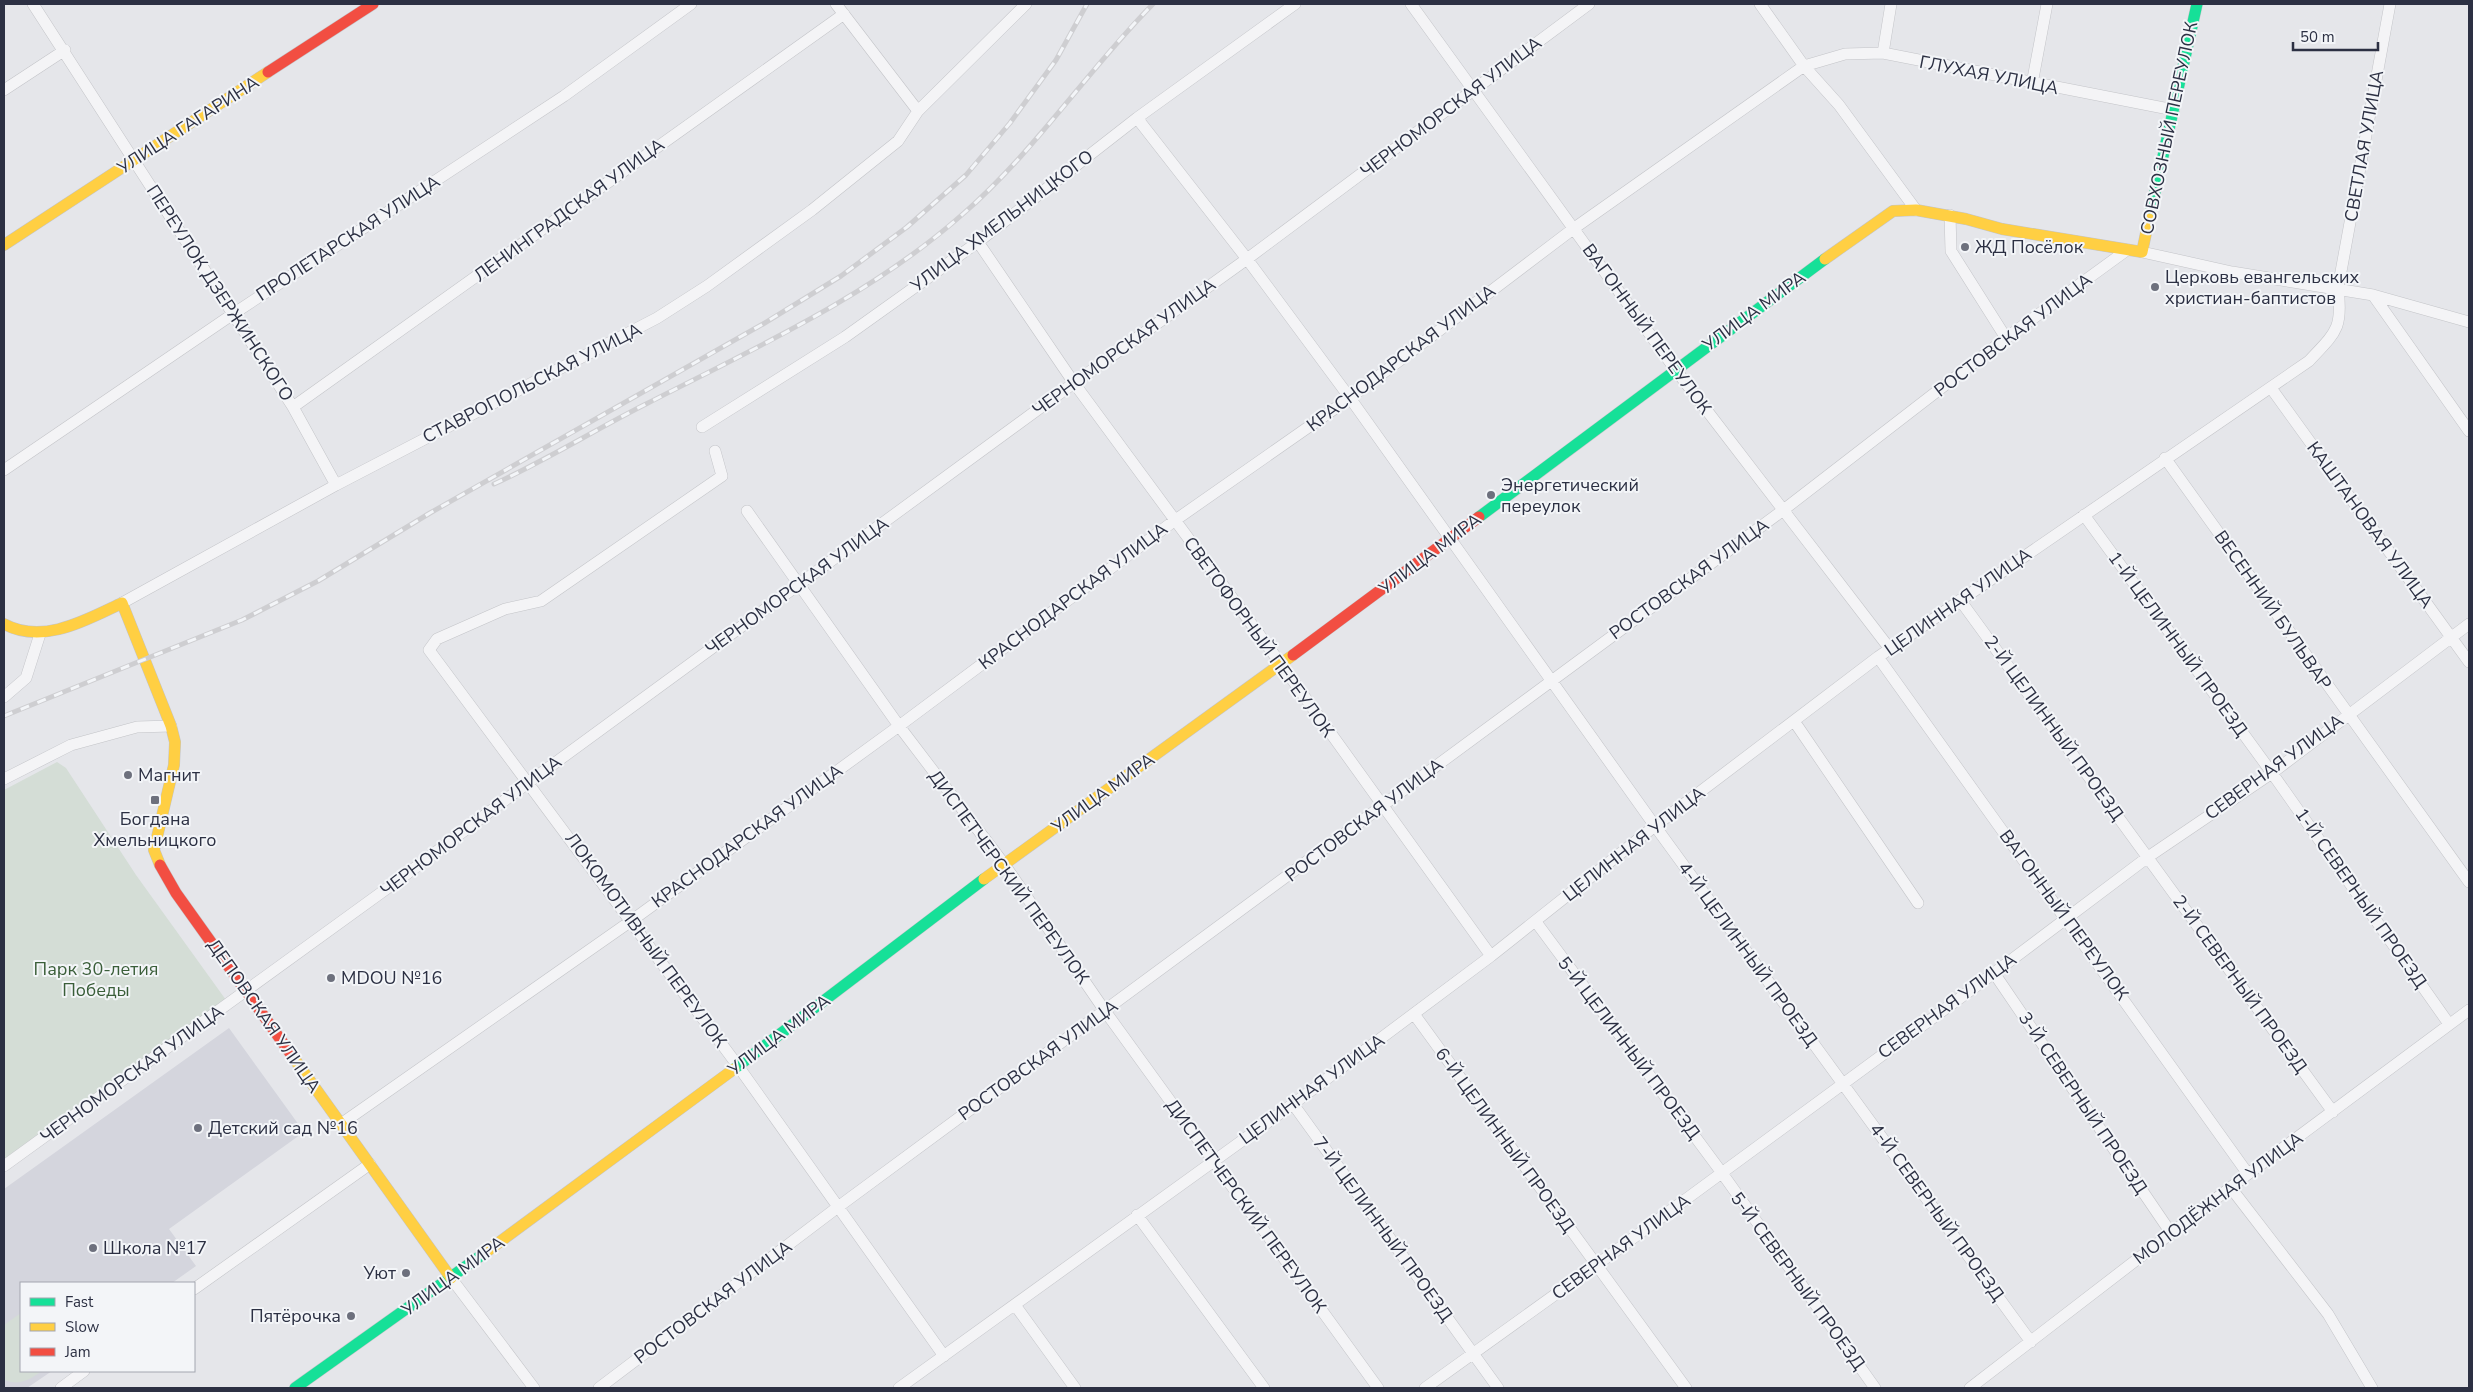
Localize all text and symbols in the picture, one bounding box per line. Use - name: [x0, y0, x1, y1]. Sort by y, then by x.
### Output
- street label: СОВХОЗНЫЙ ПЕРЕУЛОК: [2135, 19, 2203, 237]
- scale bar: [2293, 20, 2378, 52]
- text: 50 m: [2300, 27, 2335, 47]
- street label: ЧЕРНОМОРСКАЯ УЛИЦА: [1356, 31, 1546, 183]
- street label: ГЛУХАЯ УЛИЦА: [1917, 50, 2061, 100]
- street label: СВЕТЛАЯ УЛИЦА: [2339, 68, 2389, 224]
- street label: УЛИЦА ГАГАРИНА: [112, 70, 263, 180]
- street label: ЛЕНИНГРАДСКАЯ УЛИЦА: [469, 133, 669, 287]
- street label: УЛИЦА ХМЕЛЬНИЦКОГО: [905, 144, 1098, 298]
- street label: ПРОЛЕТАРСКАЯ УЛИЦА: [251, 169, 445, 307]
- street label: ПЕРЕУЛОК ДЗЕРЖИНСКОГО: [141, 180, 299, 406]
- place label: ЖД Посёлок: [1975, 235, 2084, 259]
- street label: ВАГОННЫЙ ПЕРЕУЛОК: [1577, 239, 1717, 420]
- marker: ЖД Посёлок: [1959, 241, 1971, 253]
- street label: УЛИЦА МИРА: [1697, 265, 1810, 357]
- place label: Церковь евангельских христиан-баптистов: [2165, 265, 2359, 310]
- street label: РОСТОВСКАЯ УЛИЦА: [1929, 268, 2097, 402]
- street label: ЧЕРНОМОРСКАЯ УЛИЦА: [1028, 272, 1220, 422]
- street label: КРАСНОДАРСКАЯ УЛИЦА: [1302, 279, 1500, 437]
- marker: Церковь евангельских христиан-баптистов: [2149, 281, 2161, 293]
- street label: СТАВРОПОЛЬСКАЯ УЛИЦА: [418, 317, 646, 449]
- street label: КАШТАНОВАЯ УЛИЦА: [2301, 437, 2439, 613]
- place label: Энергетический переулок: [1501, 473, 1639, 518]
- marker: Энергетический переулок: [1485, 489, 1497, 501]
- street label: УЛИЦА МИРА: [1373, 508, 1486, 601]
- street label: ЧЕРНОМОРСКАЯ УЛИЦА: [701, 511, 893, 661]
- street label: РОСТОВСКАЯ УЛИЦА: [1604, 513, 1774, 645]
- street label: КРАСНОДАРСКАЯ УЛИЦА: [974, 517, 1172, 675]
- street label: ВЕСЕННИЙ БУЛЬВАР: [2209, 526, 2337, 694]
- street label: СВЕТОФОРНЫЙ ПЕРЕУЛОК: [1178, 532, 1340, 742]
- street label: ЦЕЛИННАЯ УЛИЦА: [1880, 542, 2036, 662]
- street label: 1-Й ЦЕЛИННЫЙ ПРОЕЗД: [2103, 547, 2253, 741]
- street label: 2-Й ЦЕЛИННЫЙ ПРОЕЗД: [1979, 631, 2129, 825]
- street label: СЕВЕРНАЯ УЛИЦА: [2200, 709, 2348, 825]
- street label: УЛИЦА МИРА: [1046, 747, 1159, 839]
- street label: ЧЕРНОМОРСКАЯ УЛИЦА: [376, 750, 566, 902]
- street label: РОСТОВСКАЯ УЛИЦА: [1280, 753, 1448, 887]
- street label: КРАСНОДАРСКАЯ УЛИЦА: [647, 759, 847, 913]
- place label: Магнит: [138, 763, 200, 787]
- street label: ДИСПЕТЧЕРСКИЙ ПЕРЕУЛОК: [923, 765, 1095, 989]
- marker: Магнит: [122, 769, 134, 781]
- street label: ЦЕЛИННАЯ УЛИЦА: [1558, 781, 1710, 907]
- marker: Богдана Хмельницкого: [149, 794, 161, 806]
- street label: 1-Й СЕВЕРНЫЙ ПРОЕЗД: [2290, 803, 2432, 993]
- place label: Богдана Хмельницкого: [94, 807, 216, 852]
- street label: ВАГОННЫЙ ПЕРЕУЛОК: [1994, 825, 2134, 1006]
- street label: ЛОКОМОТИВНЫЙ ПЕРЕУЛОК: [560, 828, 732, 1053]
- street label: 4-Й ЦЕЛИННЫЙ ПРОЕЗД: [1673, 857, 1823, 1051]
- street label: 2-Й СЕВЕРНЫЙ ПРОЕЗД: [2167, 890, 2313, 1078]
- street label: ДЕПОВСКАЯ УЛИЦА: [202, 934, 326, 1098]
- street label: СЕВЕРНАЯ УЛИЦА: [1873, 948, 2021, 1064]
- street label: 5-Й ЦЕЛИННЫЙ ПРОЕЗД: [1552, 952, 1706, 1144]
- park label: Парк 30-летия Победы: [34, 957, 158, 1002]
- place label: MDOU №16: [341, 966, 442, 990]
- marker: MDOU №16: [325, 972, 337, 984]
- street label: УЛИЦА МИРА: [722, 989, 835, 1082]
- street label: РОСТОВСКАЯ УЛИЦА: [953, 994, 1123, 1126]
- street label: ЧЕРНОМОРСКАЯ УЛИЦА: [36, 999, 228, 1149]
- street label: 3-Й СЕВЕРНЫЙ ПРОЕЗД: [2013, 1007, 2153, 1199]
- street label: ЦЕЛИННАЯ УЛИЦА: [1234, 1028, 1390, 1150]
- street label: 6-Й ЦЕЛИННЫЙ ПРОЕЗД: [1430, 1043, 1580, 1237]
- street label: ДИСПЕТЧЕРСКИЙ ПЕРЕУЛОК: [1160, 1094, 1332, 1318]
- place label: Детский сад №16: [208, 1116, 358, 1140]
- street label: 4-Й СЕВЕРНЫЙ ПРОЕЗД: [1864, 1118, 2010, 1306]
- marker: Детский сад №16: [192, 1122, 204, 1134]
- street label: МОЛОДЁЖНАЯ УЛИЦА: [2128, 1126, 2308, 1270]
- street label: 7-Й ЦЕЛИННЫЙ ПРОЕЗД: [1308, 1132, 1458, 1326]
- street label: 5-Й СЕВЕРНЫЙ ПРОЕЗД: [1725, 1187, 1871, 1375]
- street label: СЕВЕРНАЯ УЛИЦА: [1547, 1189, 1695, 1305]
- street label: УЛИЦА МИРА: [396, 1230, 509, 1322]
- street label: РОСТОВСКАЯ УЛИЦА: [629, 1235, 797, 1369]
- place label: Школа №17: [103, 1236, 207, 1260]
- marker: Школа №17: [87, 1242, 99, 1254]
- place label: Уют: [362, 1261, 396, 1285]
- marker: Уют: [400, 1267, 412, 1279]
- legend: [20, 1282, 195, 1372]
- text: Fast: [65, 1292, 94, 1312]
- place label: Пятёрочка: [250, 1304, 341, 1328]
- marker: Пятёрочка: [345, 1310, 357, 1322]
- text: Slow: [65, 1317, 100, 1337]
- text: Jam: [64, 1342, 91, 1362]

